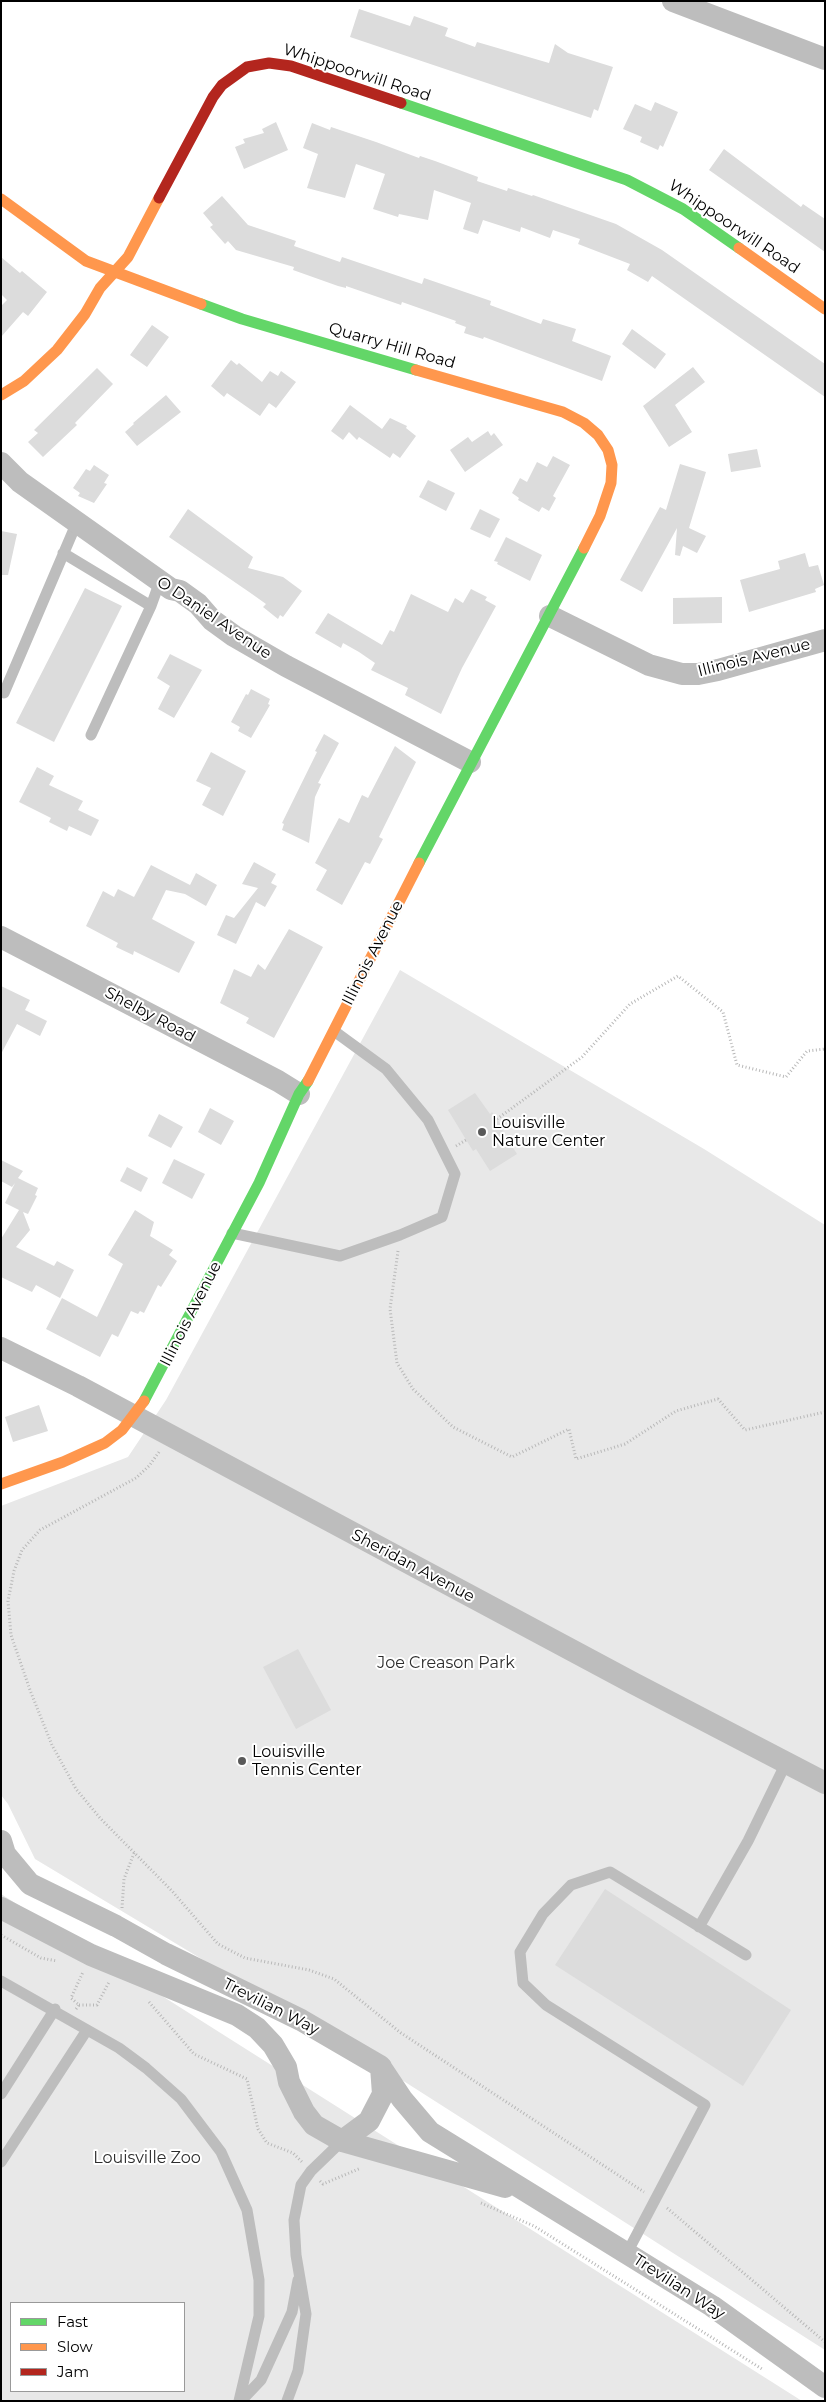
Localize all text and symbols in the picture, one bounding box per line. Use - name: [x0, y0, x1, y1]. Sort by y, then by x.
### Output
- street label: Whippoorwill Road: [281, 40, 433, 106]
- street label: Whippoorwill Road: [665, 176, 803, 278]
- street label: Quarry Hill Road: [326, 319, 458, 373]
- street label: O Daniel Avenue: [153, 573, 275, 663]
- street label: Illinois Avenue: [696, 635, 812, 681]
- street label: Illinois Avenue: [338, 897, 408, 1009]
- street label: Shelby Road: [101, 983, 199, 1047]
- place label: Louisville Nature Center: [492, 1113, 605, 1151]
- marker: Louisville Nature Center: [476, 1126, 488, 1138]
- street label: Illinois Avenue: [156, 1258, 226, 1370]
- street label: Sheridan Avenue: [348, 1525, 478, 1607]
- park label: Joe Creason Park: [377, 1653, 515, 1673]
- place label: Louisville Tennis Center: [252, 1742, 362, 1780]
- marker: Louisville Tennis Center: [236, 1755, 248, 1767]
- street label: Trevilian Way: [220, 1975, 322, 2039]
- park label: Louisville Zoo: [93, 2148, 201, 2168]
- street label: Trevilian Way: [630, 2250, 728, 2324]
- legend: [10, 2302, 185, 2392]
- text: Fast: [57, 2312, 88, 2331]
- text: Slow: [57, 2337, 93, 2356]
- text: Jam: [57, 2362, 89, 2381]

